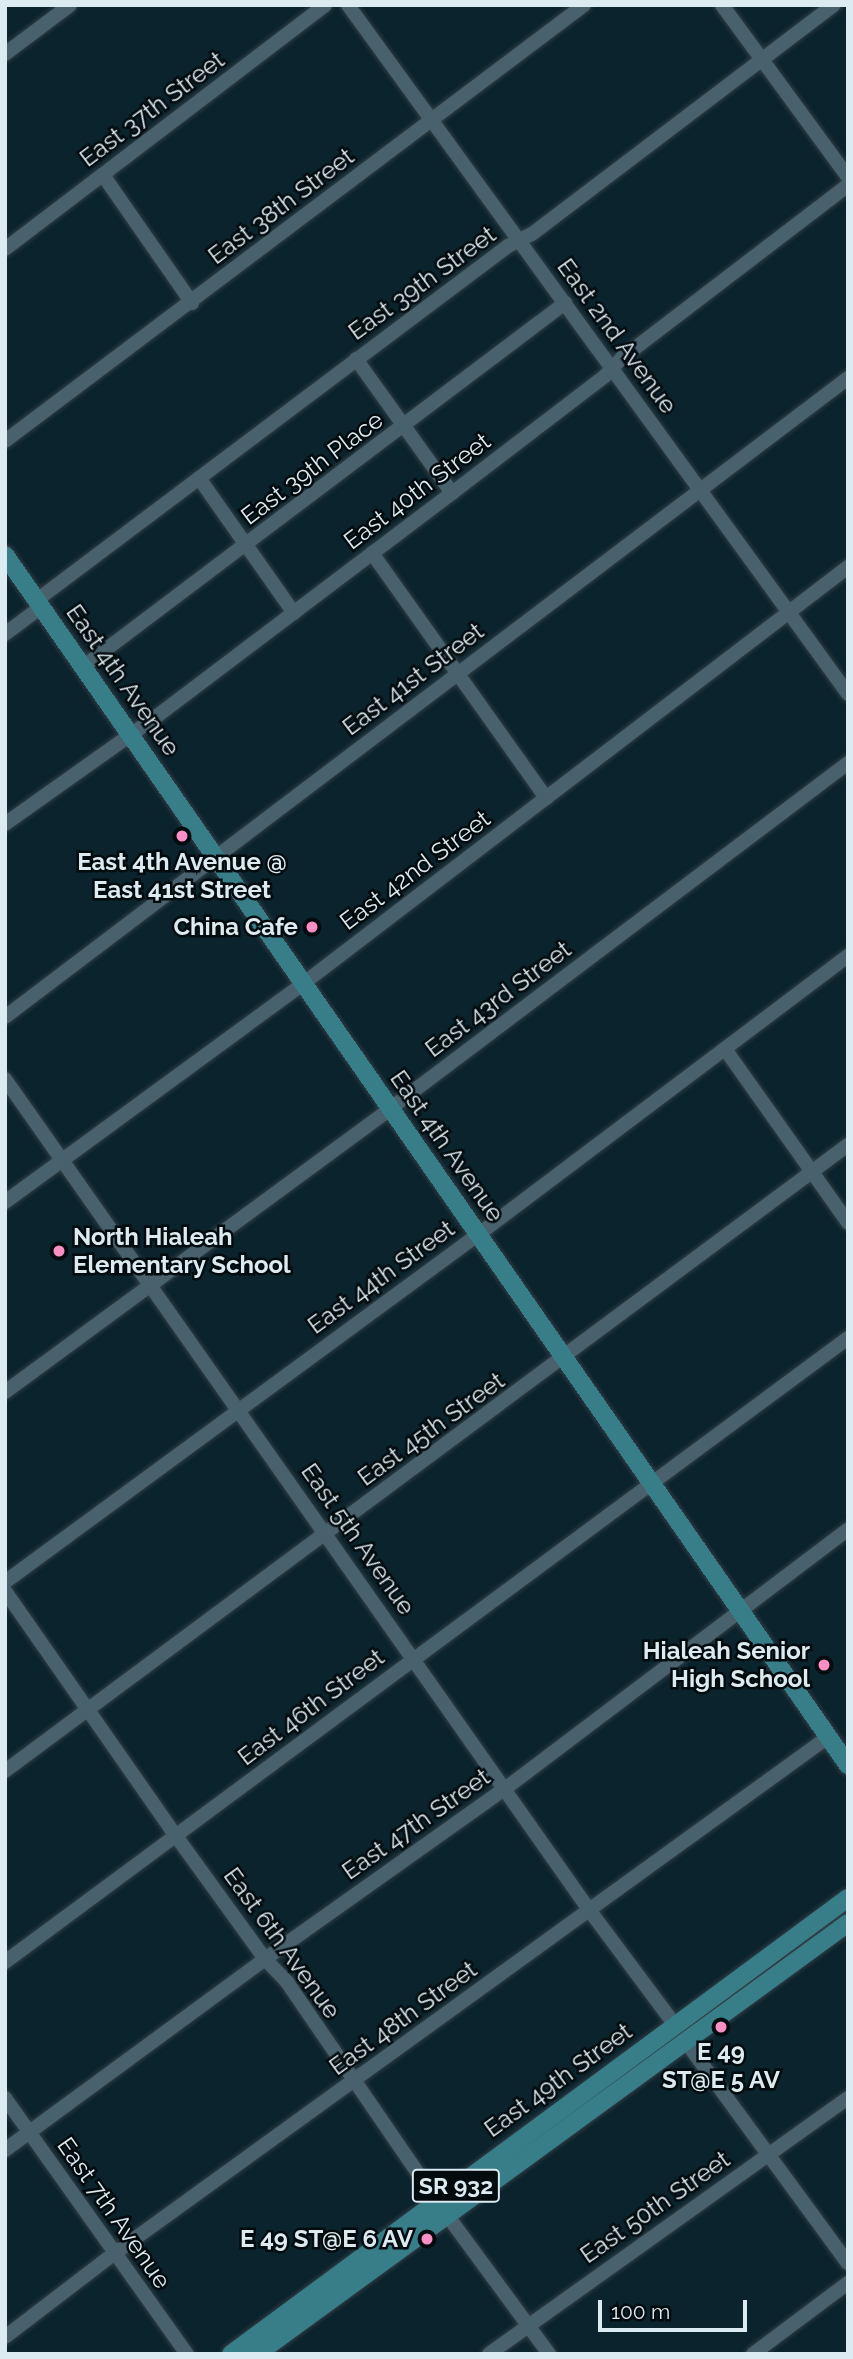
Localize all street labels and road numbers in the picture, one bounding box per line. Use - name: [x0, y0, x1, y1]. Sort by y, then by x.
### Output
- street label: East 37th Street: [74, 45, 230, 173]
- street label: East 38th Street: [202, 142, 360, 270]
- street label: East 39th Street: [343, 220, 501, 346]
- street label: East 2nd Avenue: [551, 253, 683, 419]
- street label: East 39th Place: [235, 405, 389, 531]
- street label: East 40th Street: [338, 427, 496, 555]
- street label: East 4th Avenue: [60, 598, 186, 762]
- street label: East 41st Street: [337, 617, 489, 741]
- street label: East 42nd Street: [334, 804, 496, 936]
- street label: East 43rd Street: [419, 935, 577, 1063]
- street label: East 4th Avenue: [384, 1064, 510, 1228]
- street label: East 44th Street: [302, 1214, 460, 1340]
- street label: East 45th Street: [352, 1366, 510, 1492]
- street label: East 5th Avenue: [295, 1457, 421, 1621]
- street label: East 46th Street: [232, 1643, 390, 1771]
- street label: East 47th Street: [337, 1762, 495, 1886]
- street label: East 6th Avenue: [217, 1862, 347, 2024]
- street label: East 48th Street: [324, 1955, 482, 2081]
- street label: East 49th Street: [479, 2017, 637, 2143]
- street label: East 7th Avenue: [51, 2132, 177, 2294]
- street label: East 50th Street: [575, 2145, 735, 2269]
- road number: SR 932: [410, 2166, 502, 2206]

